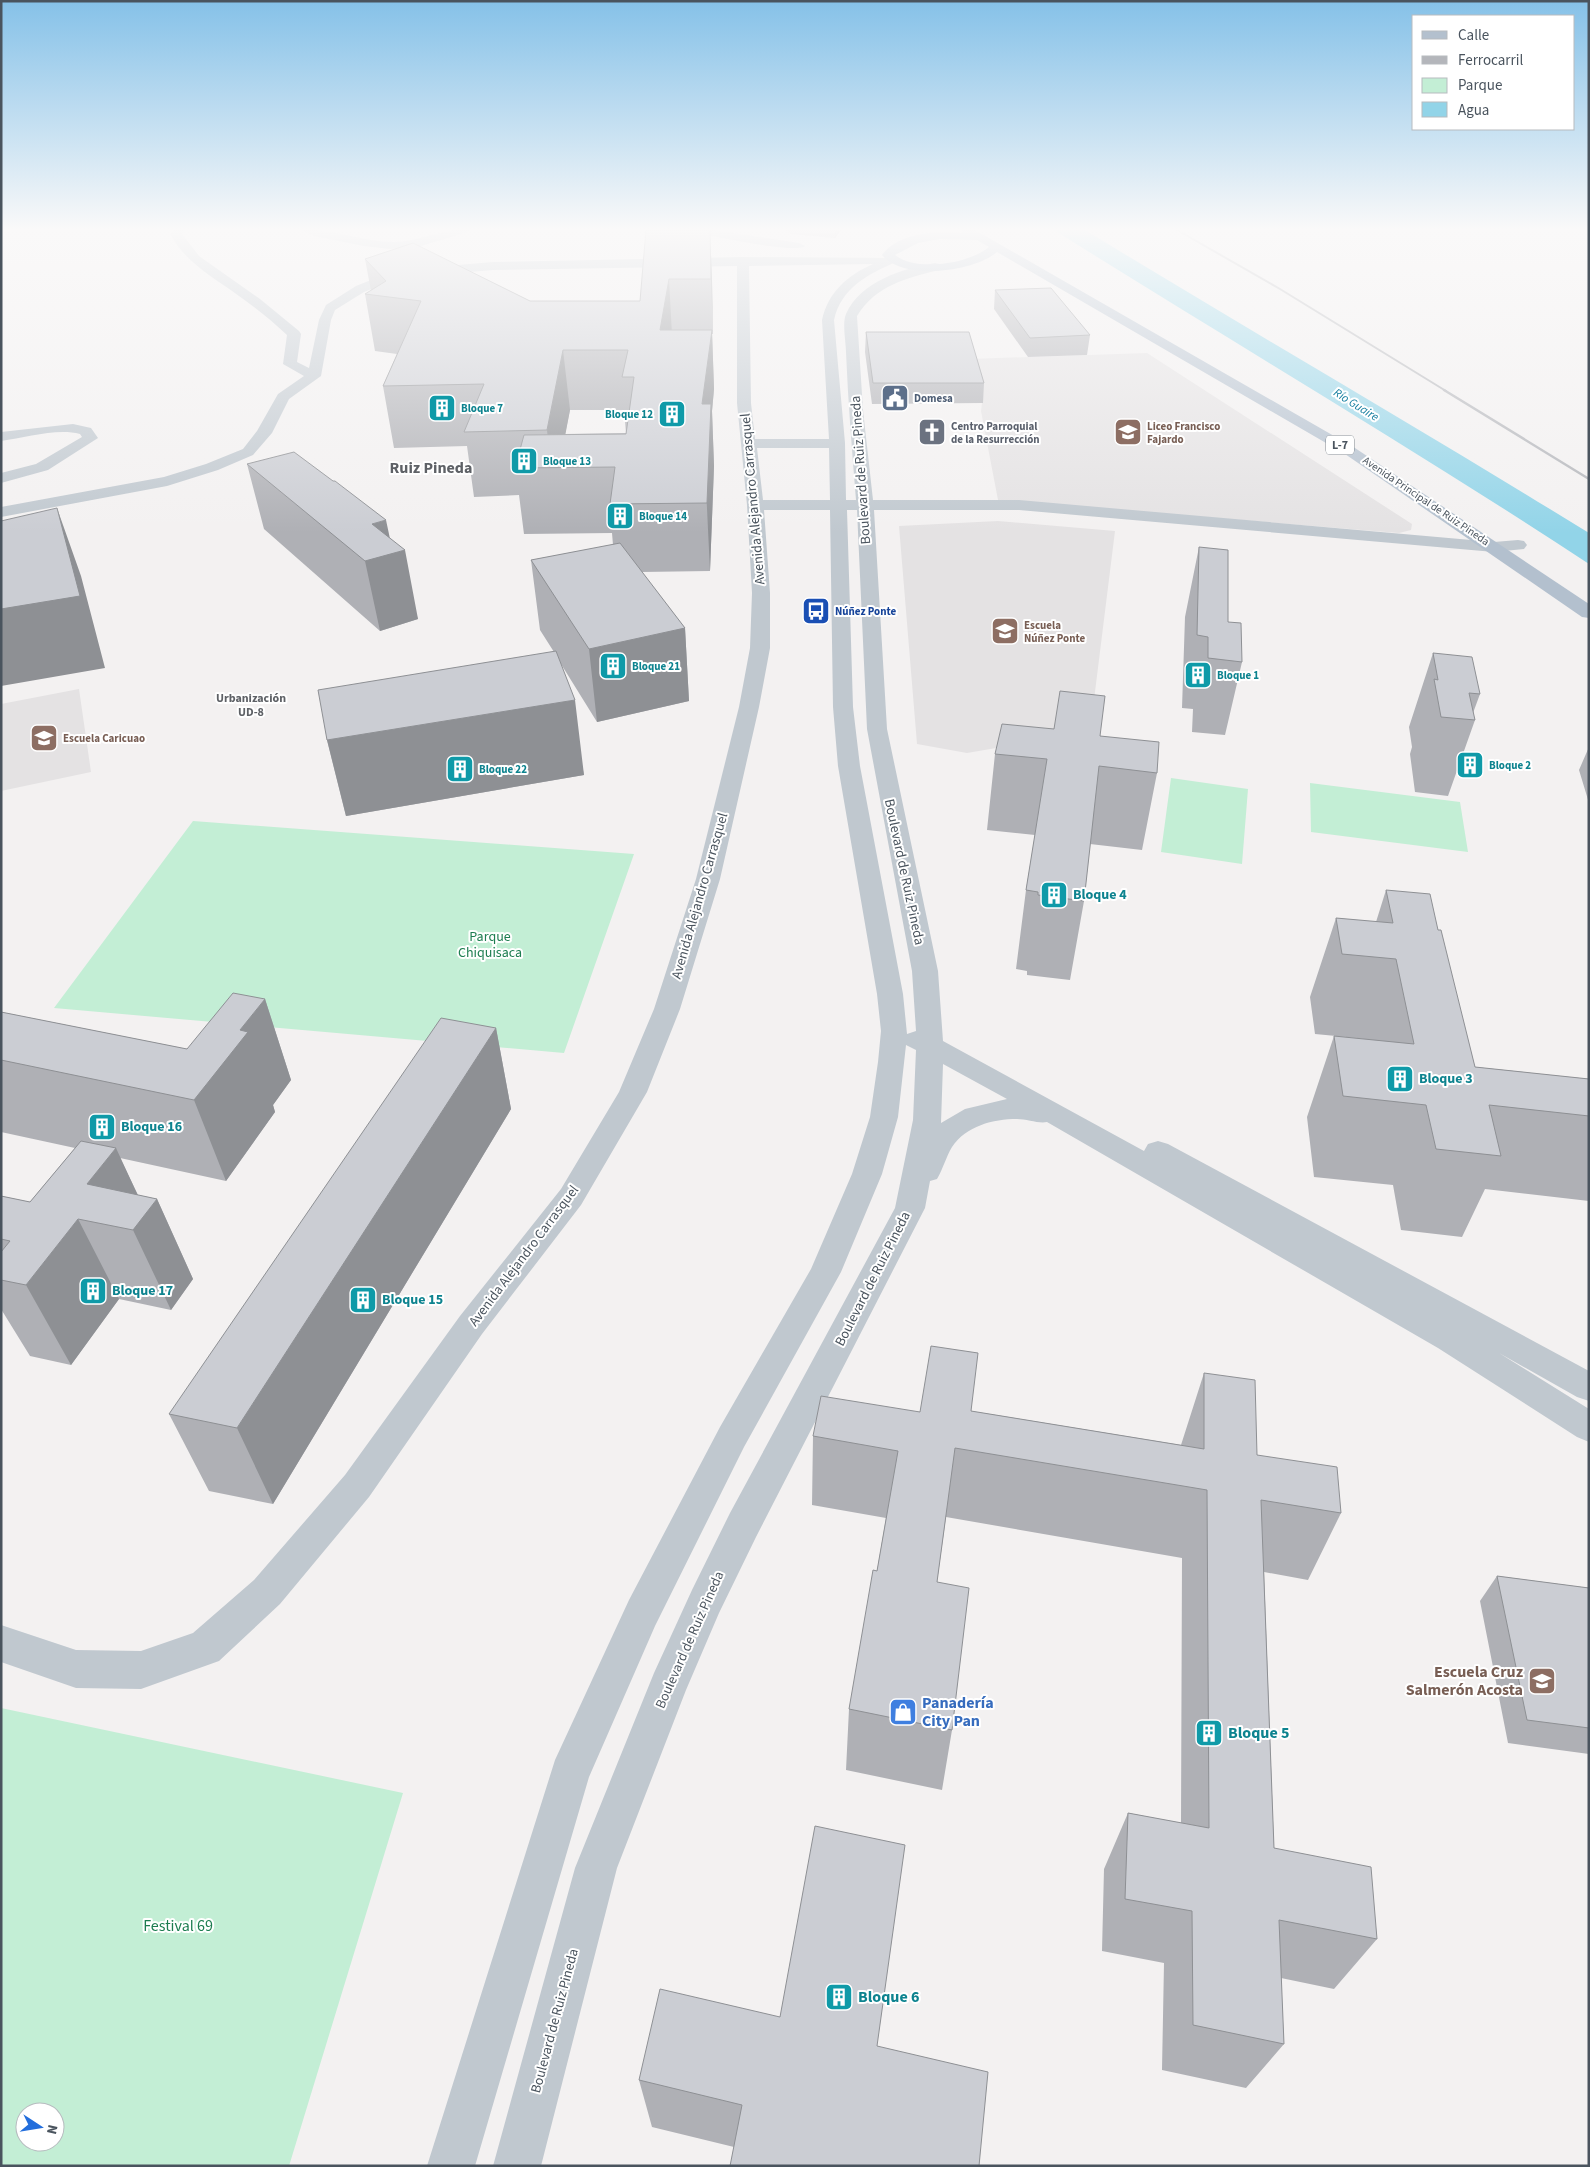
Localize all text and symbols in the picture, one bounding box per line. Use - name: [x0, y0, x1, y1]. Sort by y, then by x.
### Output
- legend: [1412, 15, 1575, 130]
- text: Calle: [1458, 25, 1489, 46]
- text: Ferrocarril: [1458, 50, 1523, 71]
- text: Parque: [1458, 75, 1502, 96]
- text: Agua: [1458, 100, 1489, 121]
- public building icon: Domesa: [880, 383, 910, 413]
- water label: Río Guaire: [1330, 384, 1382, 426]
- place label: Domesa: [914, 391, 953, 406]
- building icon: Bloque 7: [427, 393, 457, 423]
- street label: Boulevard de Ruiz Pineda: [846, 395, 876, 545]
- building icon: Bloque 12: [657, 399, 687, 429]
- place label: Bloque 7: [461, 401, 503, 416]
- place label: Bloque 12: [605, 407, 653, 422]
- street label: Avenida Alejandro Carrasquel: [736, 412, 770, 586]
- church icon: Centro Parroquial de la Resurrección: [917, 417, 947, 447]
- school or university icon: Liceo Francisco Fajardo: [1113, 417, 1143, 447]
- place label: Centro Parroquial de la Resurrección: [951, 419, 1040, 447]
- place label: Liceo Francisco Fajardo: [1147, 419, 1220, 447]
- road number: L-7: [1326, 436, 1354, 454]
- building icon: Bloque 13: [509, 446, 539, 476]
- street label: Avenida Principal de Ruiz Pineda: [1360, 453, 1492, 549]
- place label: Bloque 13: [543, 454, 591, 469]
- district label: Ruiz Pineda: [390, 457, 472, 479]
- building icon: Bloque 14: [605, 501, 635, 531]
- place label: Bloque 14: [639, 509, 687, 524]
- bus stop icon: Núñez Ponte: [801, 596, 831, 626]
- place label: Núñez Ponte: [835, 604, 896, 619]
- school or university icon: Escuela Núñez Ponte: [990, 616, 1020, 646]
- place label: Escuela Núñez Ponte: [1024, 618, 1085, 646]
- building icon: Bloque 21: [598, 651, 628, 681]
- place label: Bloque 21: [632, 659, 680, 674]
- building icon: Bloque 1: [1183, 660, 1213, 690]
- place label: Bloque 1: [1217, 668, 1259, 683]
- district label: Urbanización UD-8: [216, 690, 286, 721]
- school or university icon: Escuela Caricuao: [29, 723, 59, 753]
- place label: Escuela Caricuao: [63, 731, 145, 746]
- building icon: Bloque 2: [1455, 750, 1485, 780]
- building icon: Bloque 22: [445, 754, 475, 784]
- place label: Bloque 2: [1489, 758, 1531, 773]
- place label: Bloque 22: [479, 762, 527, 777]
- street label: Boulevard de Ruiz Pineda: [879, 797, 929, 947]
- street label: Avenida Alejandro Carrasquel: [667, 810, 733, 981]
- building icon: Bloque 4: [1039, 880, 1069, 910]
- place label: Bloque 4: [1073, 885, 1127, 905]
- park label: Parque Chiquisaca: [458, 927, 522, 963]
- building icon: Bloque 3: [1385, 1064, 1415, 1094]
- place label: Bloque 3: [1419, 1069, 1473, 1089]
- building icon: Bloque 16: [87, 1112, 117, 1142]
- place label: Bloque 16: [121, 1117, 182, 1137]
- street label: Avenida Alejandro Carrasquel: [464, 1181, 584, 1331]
- street label: Boulevard de Ruiz Pineda: [830, 1208, 916, 1350]
- building icon: Bloque 17: [78, 1276, 108, 1306]
- place label: Bloque 17: [112, 1281, 173, 1301]
- building icon: Bloque 15: [348, 1285, 378, 1315]
- place label: Bloque 15: [382, 1290, 443, 1310]
- street label: Boulevard de Ruiz Pineda: [651, 1568, 729, 1712]
- place label: Escuela Cruz Salmerón Acosta: [1406, 1661, 1523, 1701]
- school or university icon: Escuela Cruz Salmerón Acosta: [1527, 1666, 1557, 1696]
- place label: Panadería City Pan: [922, 1692, 994, 1732]
- shop icon: Panadería City Pan: [888, 1697, 918, 1727]
- building icon: Bloque 5: [1194, 1718, 1224, 1748]
- place label: Bloque 5: [1228, 1722, 1289, 1744]
- park label: Festival 69: [143, 1915, 213, 1937]
- street label: Boulevard de Ruiz Pineda: [526, 1947, 584, 2095]
- building icon: Bloque 6: [824, 1982, 854, 2012]
- place label: Bloque 6: [858, 1986, 919, 2008]
- north arrow: [15, 2102, 65, 2152]
- text: N: [41, 2123, 62, 2136]

